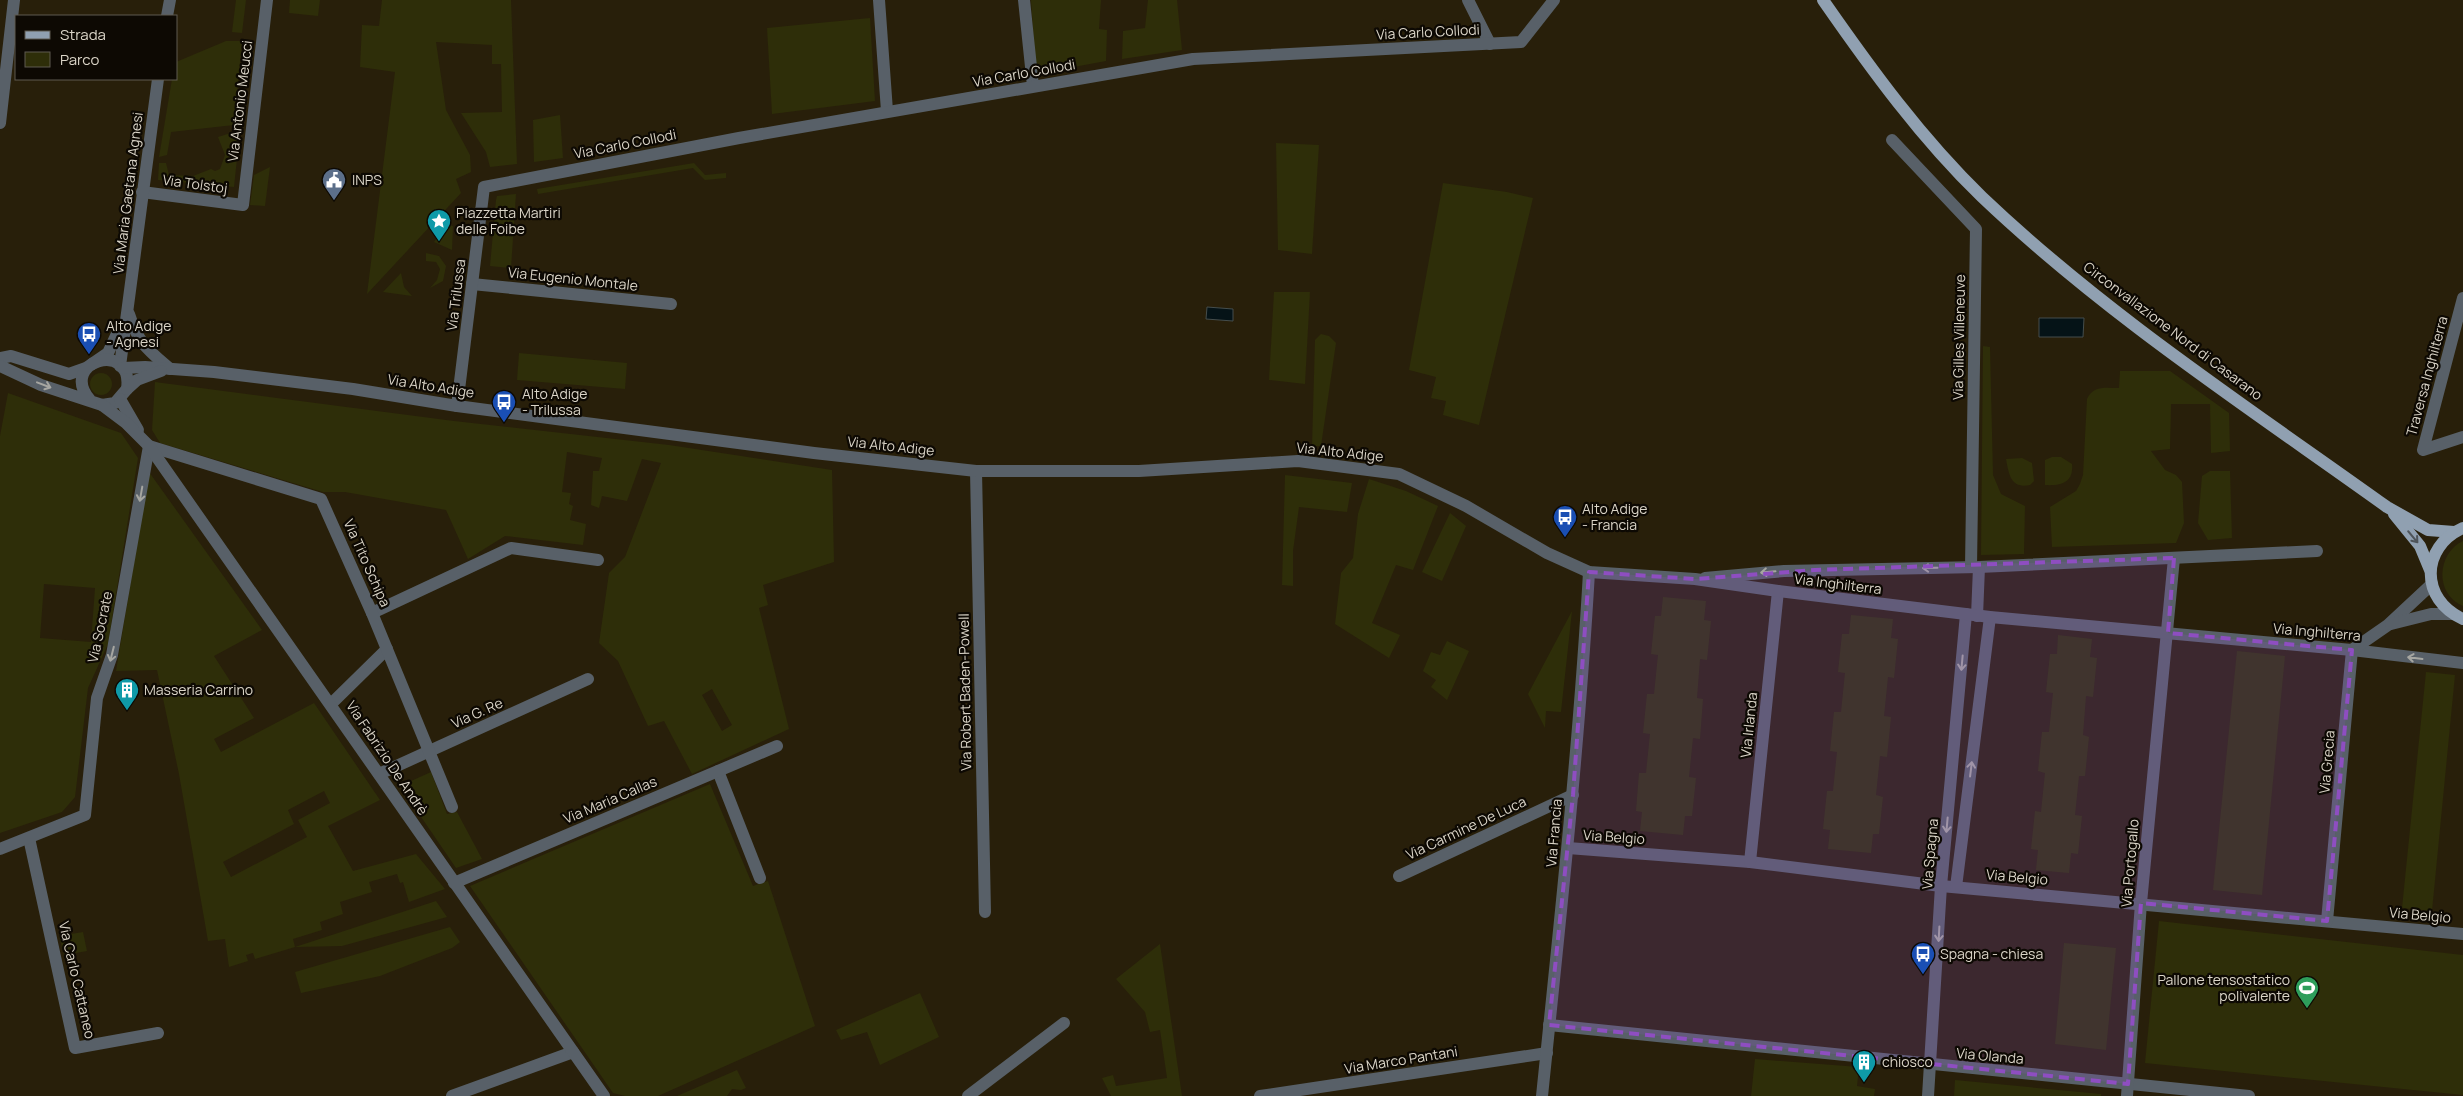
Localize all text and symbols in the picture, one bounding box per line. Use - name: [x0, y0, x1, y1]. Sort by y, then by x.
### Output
- legend: [15, 15, 178, 80]
- street label: Via Carlo Collodi: [1376, 19, 1480, 44]
- text: Strada: [60, 24, 106, 45]
- street label: Via Antonio Meucci: [223, 39, 256, 163]
- text: Parco: [60, 49, 99, 70]
- street label: Via Carlo Collodi: [971, 54, 1077, 91]
- street label: Via Maria Gaetana Agnesi: [108, 111, 147, 275]
- street label: Via Carlo Collodi: [572, 124, 678, 163]
- public building icon: INPS: [321, 167, 347, 201]
- street label: Via Tolstoj: [161, 170, 229, 197]
- place label: INPS: [352, 170, 382, 189]
- place label: Piazzetta Martiri delle Foibe: [456, 203, 561, 238]
- place icon: Piazzetta Martiri delle Foibe: [426, 208, 452, 242]
- street label: Circonvallazione Nord di Casarano: [2080, 257, 2267, 404]
- street label: Via Trilussa: [442, 258, 469, 332]
- street label: Via Eugenio Montale: [507, 262, 639, 295]
- street label: Via Gilles Villeneuve: [1948, 274, 1969, 400]
- street label: Traversa Inghilterra: [2401, 314, 2452, 438]
- place label: Alto Adige - Agnesi: [106, 316, 171, 351]
- bus stop icon: Alto Adige - Agnesi: [76, 321, 102, 355]
- street label: Via Alto Adige: [386, 369, 476, 402]
- one-way arrow: [36, 381, 51, 391]
- place label: Alto Adige - Trilussa: [522, 384, 587, 419]
- bus stop icon: Alto Adige - Trilussa: [491, 389, 517, 423]
- street label: Via Alto Adige: [847, 431, 936, 460]
- street label: Via Alto Adige: [1296, 437, 1385, 466]
- one-way arrow: [135, 485, 145, 501]
- place label: Alto Adige - Francia: [1582, 499, 1647, 534]
- bus stop icon: Alto Adige - Francia: [1552, 504, 1578, 538]
- street label: Via Tito Schipa: [340, 516, 395, 610]
- one-way arrow: [2407, 530, 2418, 543]
- one-way arrow: [1922, 563, 1938, 573]
- one-way arrow: [1760, 567, 1776, 577]
- street label: Via Inghilterra: [1793, 569, 1883, 598]
- street label: Via Socrate: [83, 589, 116, 664]
- street label: Via Robert Baden-Powell: [954, 613, 975, 771]
- street label: Via Inghilterra: [2272, 618, 2362, 645]
- one-way arrow: [107, 645, 116, 661]
- one-way arrow: [2407, 653, 2423, 663]
- one-way arrow: [1957, 655, 1967, 671]
- building icon: Masseria Carrino: [114, 677, 140, 711]
- place label: Masseria Carrino: [144, 680, 253, 699]
- street label: Via Irlanda: [1736, 691, 1761, 759]
- street label: Via G. Re: [448, 693, 506, 732]
- street label: Via Fabrizio De Andrè: [342, 697, 433, 819]
- street label: Via Grecia: [2314, 729, 2339, 794]
- one-way arrow: [1966, 762, 1976, 778]
- street label: Via Maria Callas: [560, 771, 660, 828]
- street label: Via Carmine De Luca: [1403, 791, 1529, 864]
- street label: Via Francia: [1541, 798, 1566, 868]
- one-way arrow: [1942, 816, 1952, 832]
- street label: Via Spagna: [1917, 818, 1942, 890]
- street label: Via Portogallo: [2116, 818, 2143, 908]
- street label: Via Belgio: [1583, 825, 1646, 848]
- street label: Via Belgio: [1985, 864, 2049, 889]
- street label: Via Belgio: [2388, 902, 2452, 927]
- street label: Via Carlo Cattaneo: [55, 919, 100, 1040]
- one-way arrow: [1934, 926, 1943, 942]
- bus stop icon: Spagna - chiesa: [1910, 941, 1936, 975]
- place label: Spagna - chiesa: [1940, 944, 2043, 963]
- place label: Pallone tensostatico polivalente: [2157, 970, 2290, 1005]
- sports icon: Pallone tensostatico polivalente: [2294, 975, 2320, 1009]
- street label: Via Marco Pantani: [1343, 1041, 1459, 1078]
- street label: Via Olanda: [1956, 1043, 2025, 1068]
- building icon: chiosco: [1851, 1049, 1877, 1083]
- place label: chiosco: [1882, 1052, 1933, 1071]

